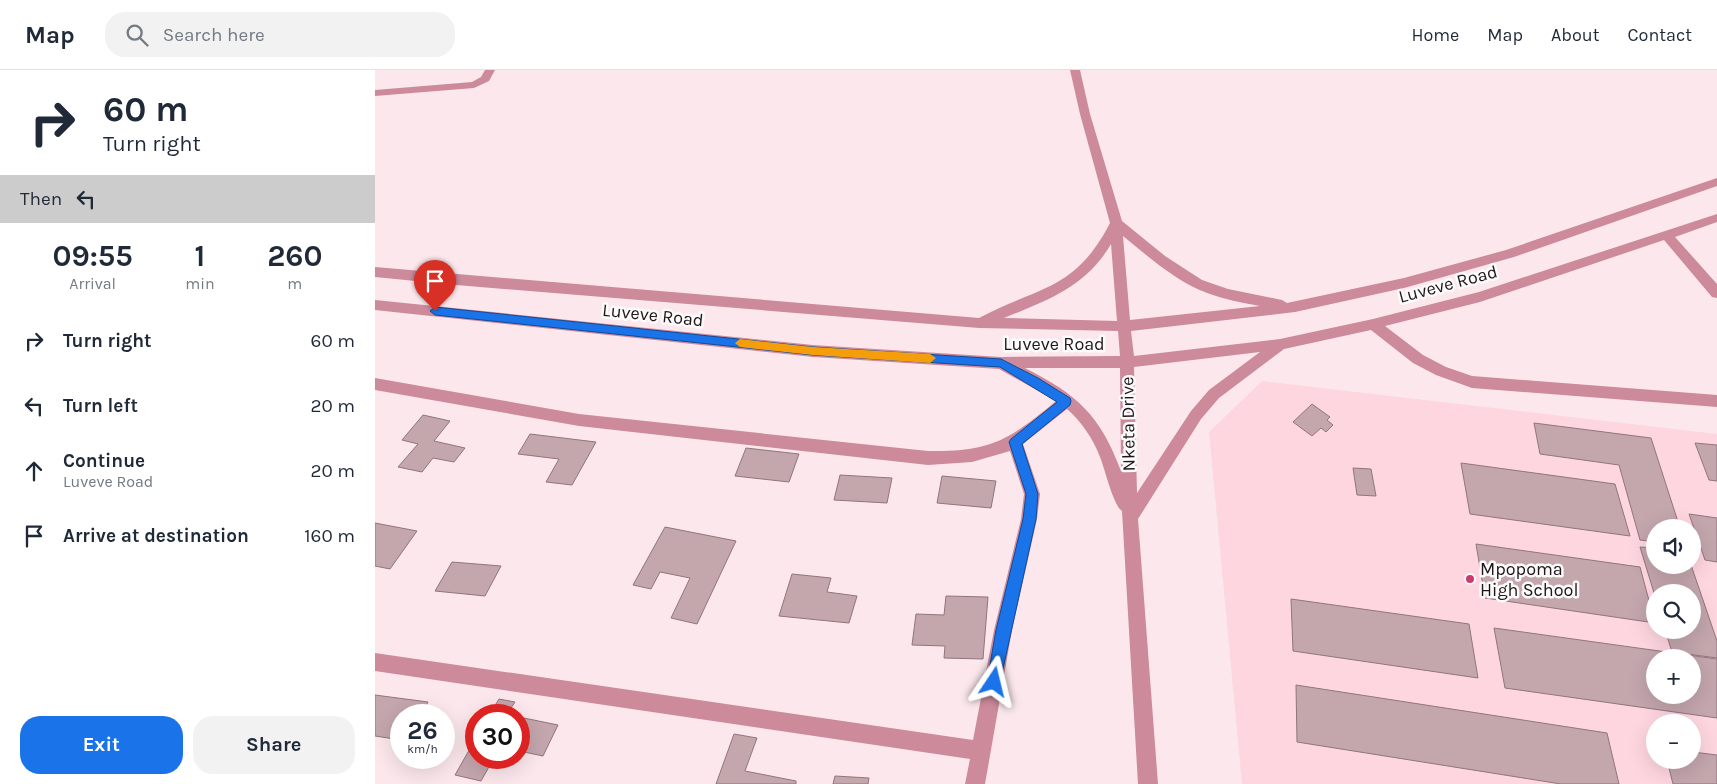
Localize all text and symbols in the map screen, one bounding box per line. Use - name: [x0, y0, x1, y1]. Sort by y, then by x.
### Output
- search box: [105, 12, 455, 57]
- text: Map: [25, 21, 75, 49]
- icon: search: [123, 21, 151, 49]
- text: Search here: [163, 24, 265, 46]
- text: Home: [1411, 24, 1459, 46]
- text: Map: [1487, 24, 1523, 46]
- text: About: [1551, 24, 1600, 46]
- text: Contact: [1628, 24, 1692, 46]
- text: 60 m: [103, 89, 188, 130]
- icon: right: [20, 90, 85, 155]
- text: Turn right: [103, 131, 201, 157]
- icon: left: [72, 185, 100, 213]
- text: Then: [20, 188, 62, 210]
- text: 09:55: [52, 238, 133, 274]
- text: 1: [195, 238, 205, 274]
- text: 260: [267, 238, 322, 274]
- pin: [414, 260, 456, 311]
- street label: Luveve Road: [1396, 260, 1500, 308]
- icon: arrive: [421, 267, 449, 295]
- text: Arrival: [69, 274, 116, 293]
- text: min: [185, 274, 215, 293]
- text: m: [287, 274, 302, 293]
- street label: Luveve Road: [601, 299, 705, 331]
- icon: right: [20, 327, 48, 355]
- text: Turn right: [63, 330, 152, 352]
- text: 60 m: [311, 330, 355, 352]
- street label: Luveve Road: [1003, 333, 1105, 355]
- street label: Nketa Drive: [1116, 376, 1140, 472]
- icon: left: [20, 392, 48, 420]
- text: Turn left: [63, 395, 138, 417]
- text: 20 m: [310, 395, 355, 417]
- text: Continue: [63, 450, 145, 472]
- icon: ahead: [20, 457, 48, 485]
- text: 20 m: [310, 460, 355, 482]
- text: Luveve Road: [63, 472, 153, 491]
- map controls: [1646, 519, 1701, 769]
- button: sound: [1646, 519, 1701, 574]
- icon: arrive: [20, 522, 48, 550]
- text: Arrive at destination: [63, 525, 249, 547]
- text: 160 m: [304, 525, 355, 547]
- place label: Mpopoma High School: [1480, 558, 1578, 601]
- marker: Mpopoma High School: [1464, 573, 1476, 585]
- button: search: [1646, 584, 1701, 639]
- button: +: [1646, 649, 1701, 704]
- position arrow: [967, 655, 1019, 707]
- speed limit sign: 30: [465, 704, 530, 769]
- button: −: [1646, 714, 1701, 769]
- button: Exit: [20, 716, 183, 774]
- button: Share: [193, 716, 355, 774]
- text: 26: [407, 716, 438, 745]
- text: km/h: [407, 742, 438, 756]

